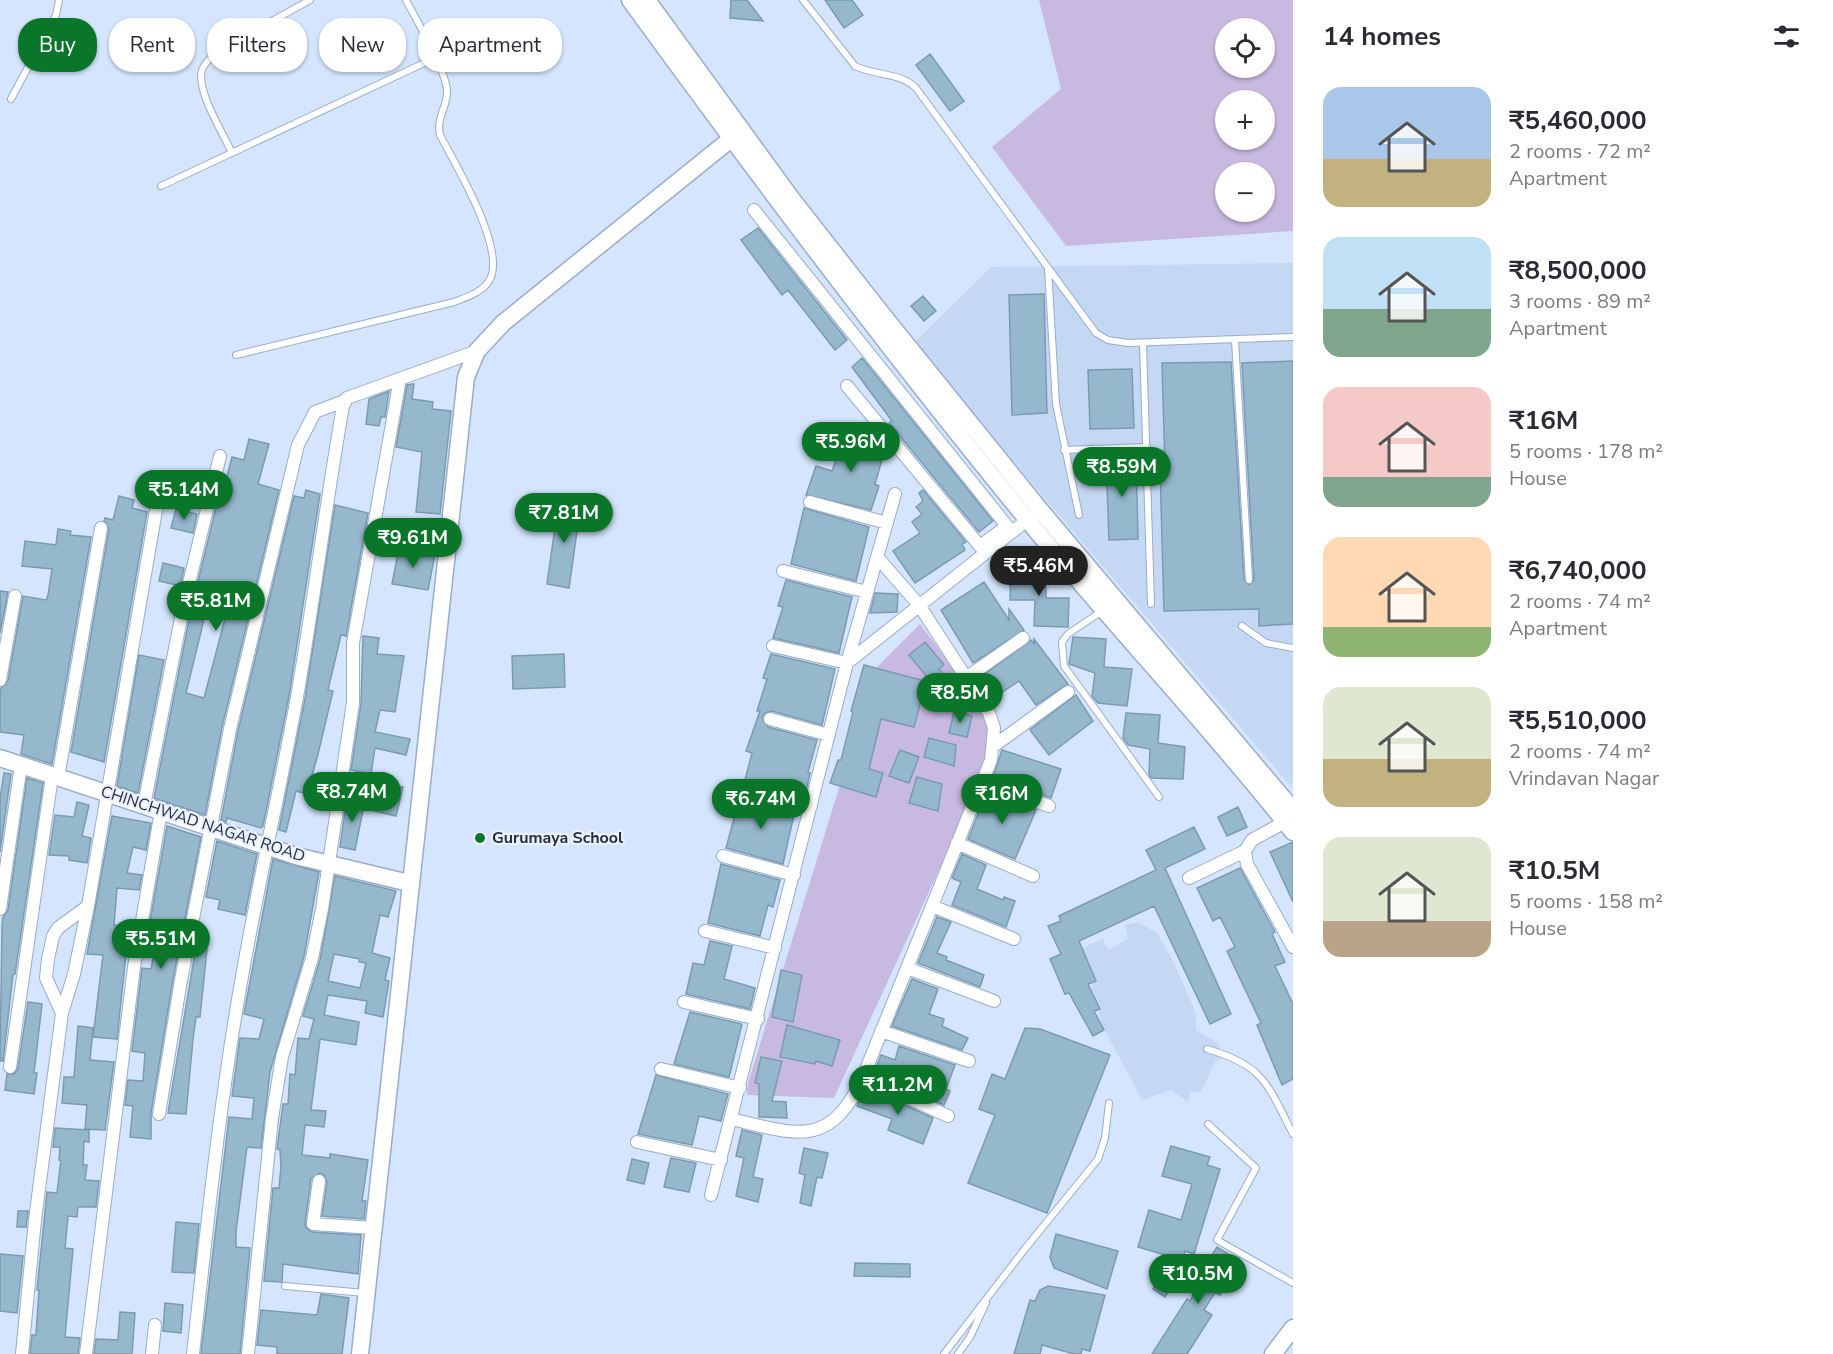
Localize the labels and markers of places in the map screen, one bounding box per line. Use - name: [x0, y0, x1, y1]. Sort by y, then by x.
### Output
- pin: ₹5.96M: [802, 422, 900, 473]
- pin: ₹8.59M: [1073, 447, 1171, 498]
- pin: ₹5.14M: [135, 470, 233, 521]
- pin: ₹7.81M: [515, 493, 613, 544]
- pin: ₹9.61M: [364, 518, 462, 569]
- pin: ₹5.46M: [990, 546, 1088, 597]
- pin: ₹5.81M: [167, 581, 265, 632]
- pin: ₹8.5M: [918, 673, 1002, 724]
- pin: ₹8.74M: [303, 772, 401, 823]
- pin: ₹16M: [966, 774, 1038, 825]
- pin: ₹6.74M: [712, 779, 810, 830]
- place label: Gurumaya School: [492, 827, 623, 849]
- marker: Gurumaya School: [473, 831, 487, 845]
- pin: ₹5.51M: [112, 919, 210, 970]
- pin: ₹11.2M: [849, 1065, 947, 1116]
- pin: ₹10.5M: [1149, 1254, 1247, 1305]

